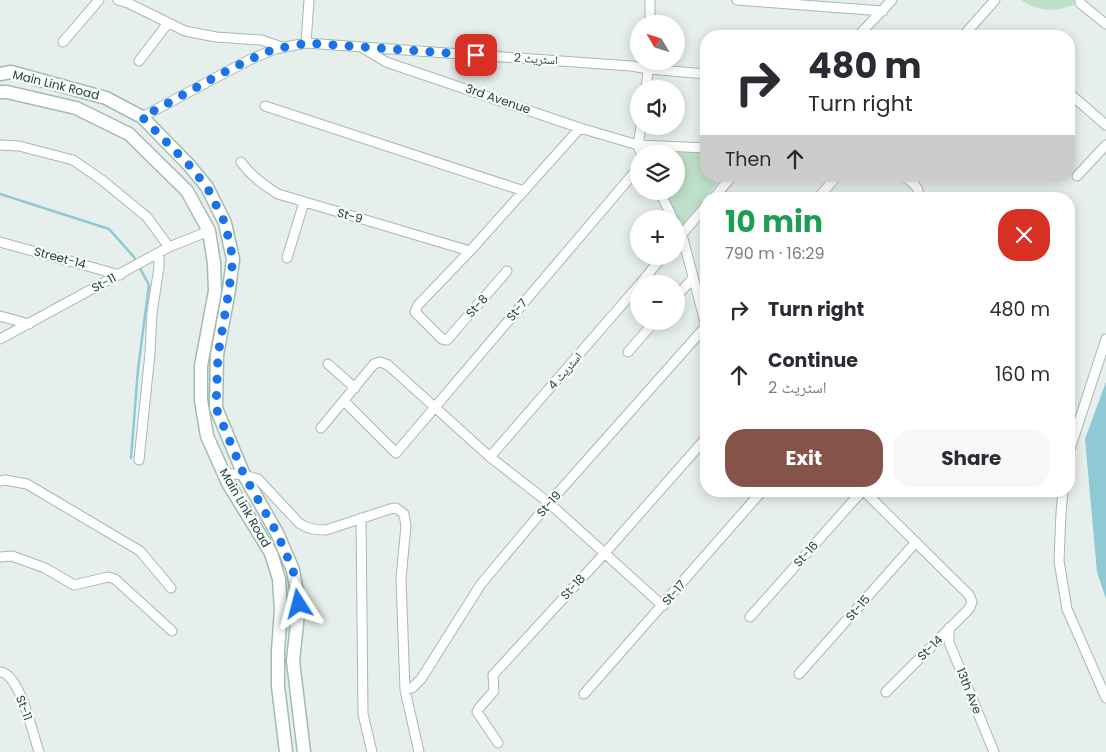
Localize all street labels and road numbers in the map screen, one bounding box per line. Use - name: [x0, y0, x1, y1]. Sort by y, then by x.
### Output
- street label: اسٹریٹ 2: [514, 48, 559, 69]
- street label: Main Link Road: [11, 66, 101, 103]
- street label: 3rd Avenue: [463, 79, 533, 118]
- street label: St-9: [335, 204, 365, 227]
- street label: Street-14: [32, 242, 88, 273]
- street label: St-11: [88, 269, 119, 296]
- street label: St-8: [462, 290, 491, 321]
- street label: St-7: [502, 294, 531, 325]
- street label: اسٹریٹ 4: [544, 348, 586, 393]
- street label: Main Link Road: [216, 465, 275, 550]
- street label: St-19: [533, 487, 565, 520]
- street label: St-16: [789, 537, 822, 570]
- street label: St-18: [556, 570, 589, 603]
- street label: St-17: [658, 576, 690, 609]
- street label: St-15: [842, 591, 874, 624]
- street label: St-14: [913, 631, 946, 664]
- street label: 13th Ave: [953, 665, 986, 716]
- street label: St-11: [12, 693, 37, 723]

